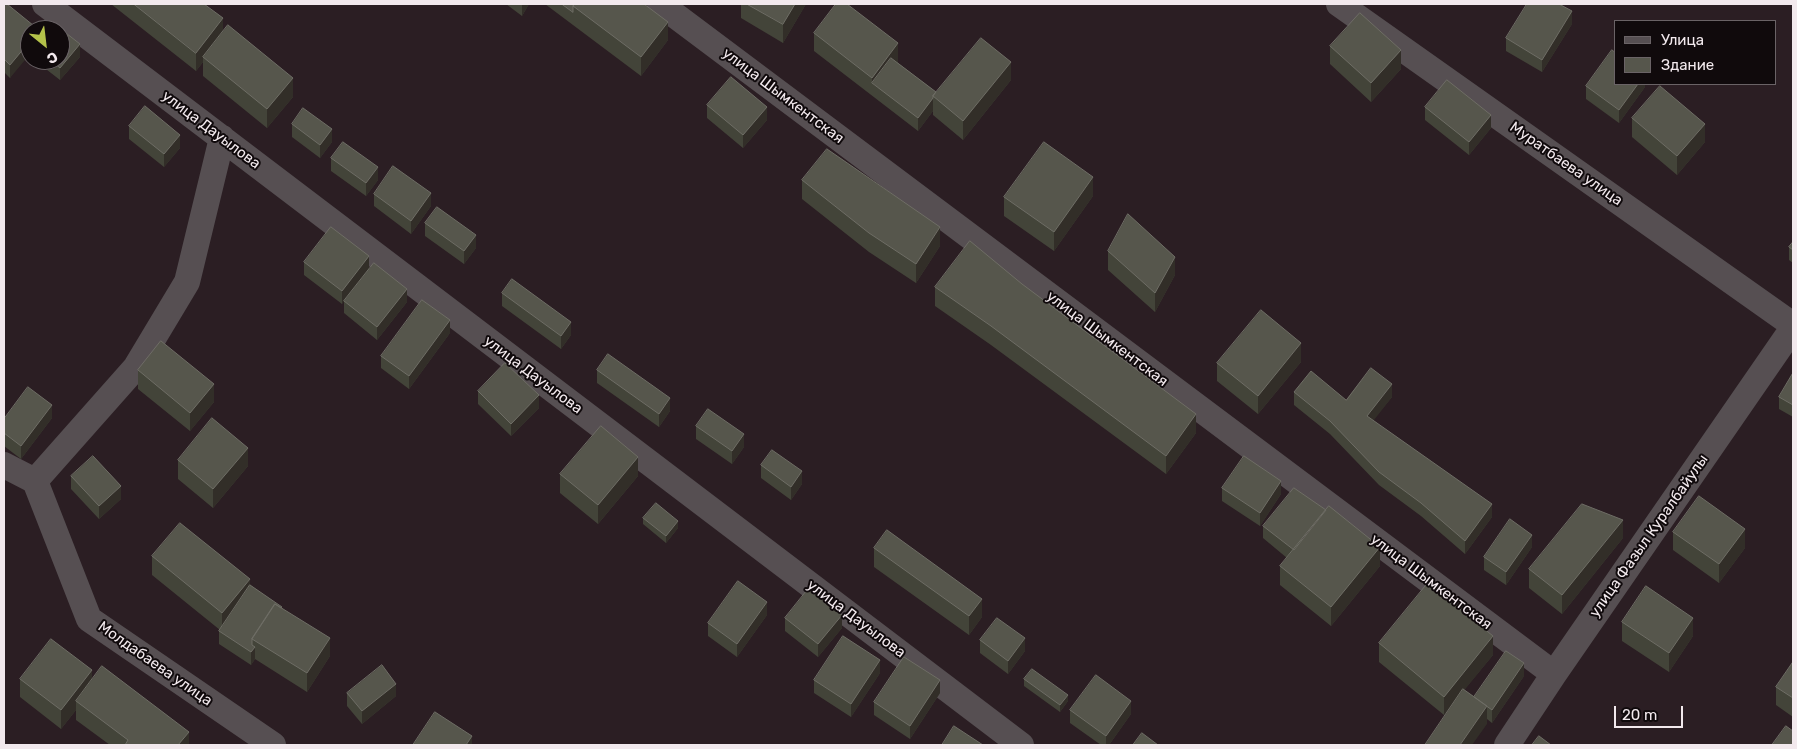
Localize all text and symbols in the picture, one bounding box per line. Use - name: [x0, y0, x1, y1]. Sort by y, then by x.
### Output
- north arrow: [20, 20, 70, 70]
- legend: [1614, 20, 1777, 85]
- text: Улица: [1661, 31, 1704, 49]
- street label: улица Шымкентская: [719, 44, 847, 148]
- text: С: [44, 48, 60, 67]
- text: Здание: [1661, 56, 1714, 74]
- street label: улица Дауылова: [158, 87, 264, 173]
- street label: Муратбаева улица: [1506, 118, 1626, 210]
- street label: улица Шымкентская: [1043, 287, 1171, 391]
- street label: улица Дауылова: [480, 332, 586, 418]
- street label: улица Фазыл Куралбайулы: [1586, 451, 1712, 621]
- street label: улица Шымкентская: [1367, 530, 1495, 634]
- street label: улица Дауылова: [803, 576, 909, 662]
- street label: Молдабаева улица: [94, 618, 216, 710]
- scale bar: [1617, 696, 1686, 728]
- text: 20 m: [1622, 706, 1657, 724]

